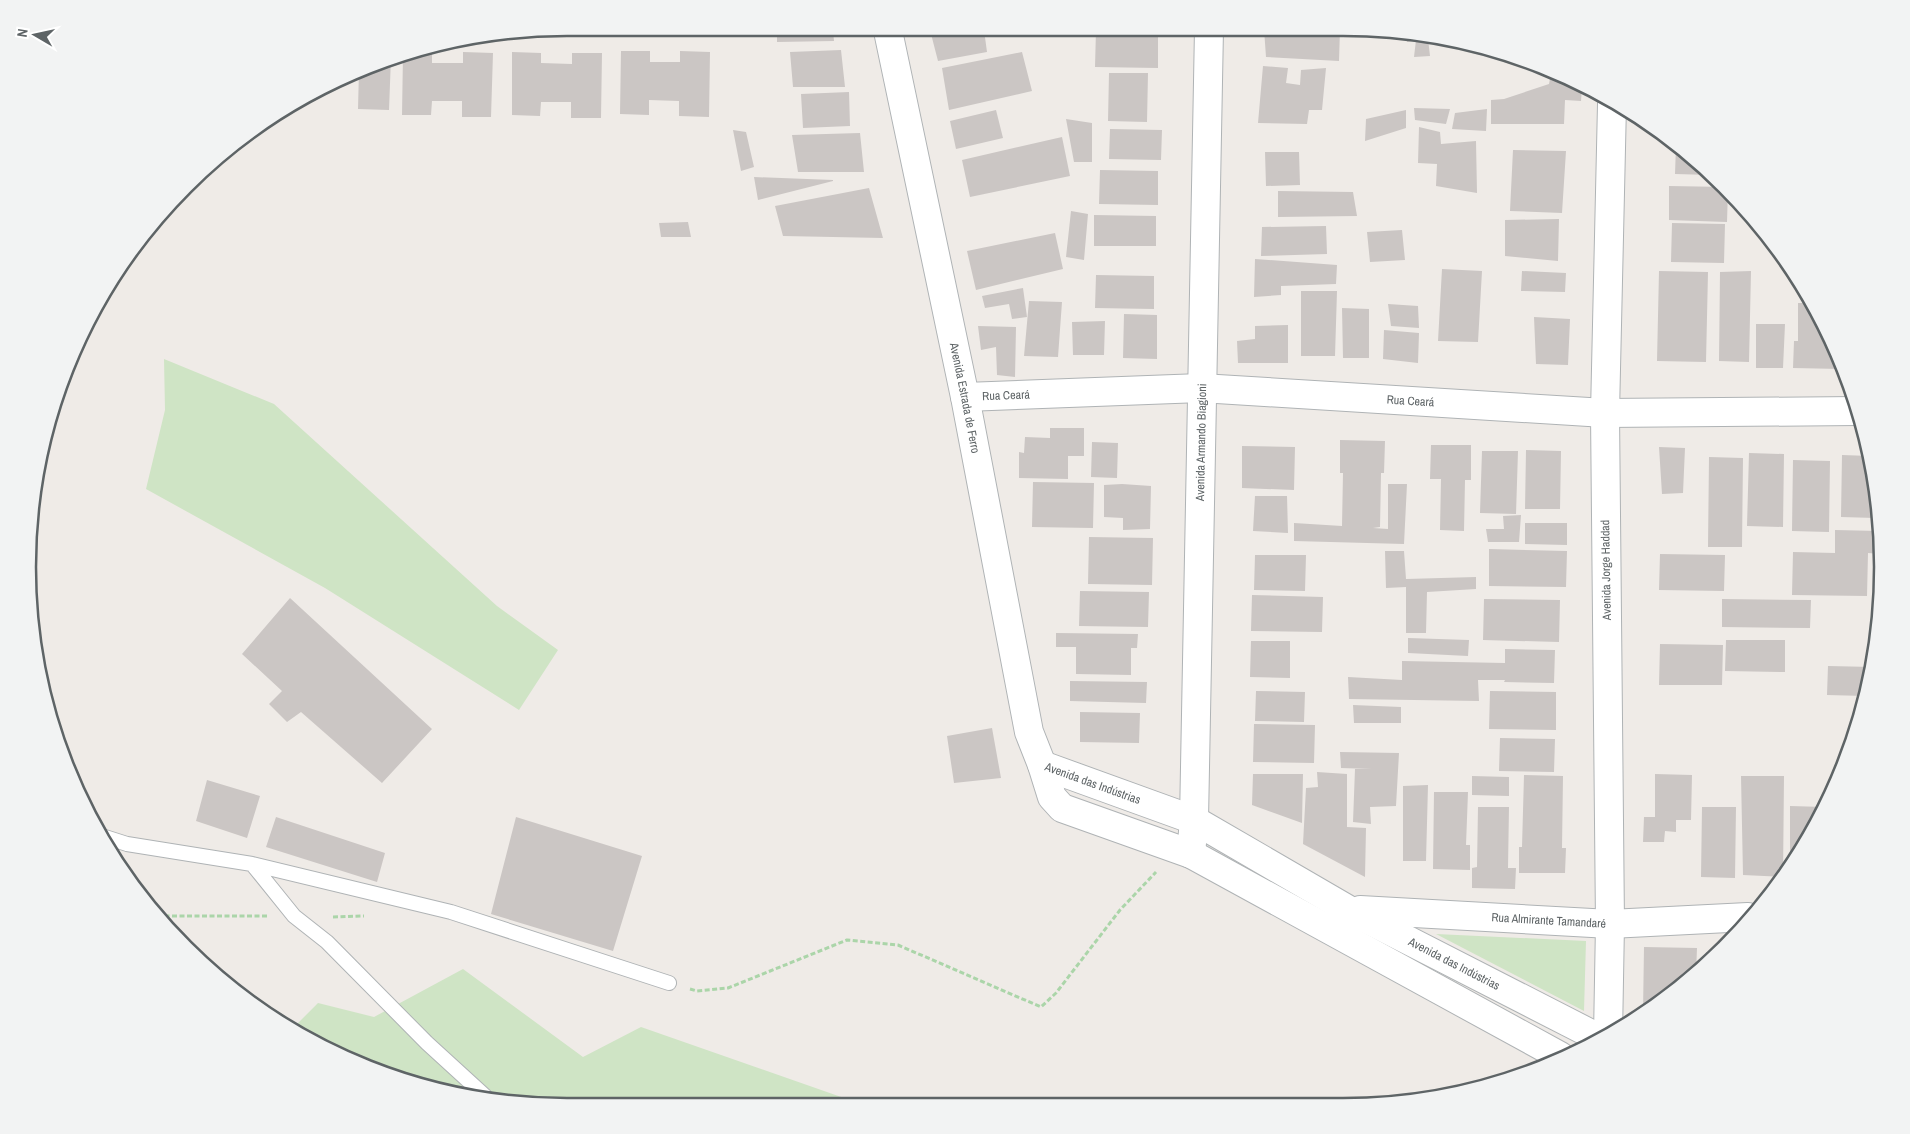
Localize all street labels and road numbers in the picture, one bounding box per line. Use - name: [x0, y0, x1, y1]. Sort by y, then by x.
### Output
- street label: Avenida Estrada de Ferro: [946, 340, 984, 455]
- street label: Avenida Armando Biagioni: [1192, 383, 1210, 502]
- street label: Rua Ceará: [982, 387, 1031, 404]
- street label: Rua Ceará: [1386, 392, 1435, 410]
- street label: Avenida Jorge Haddad: [1597, 520, 1615, 621]
- street label: Avenida das Indústrias: [1042, 758, 1143, 808]
- street label: Rua Almirante Tamandaré: [1491, 909, 1606, 932]
- street label: Avenida das Indústrias: [1405, 933, 1503, 994]

